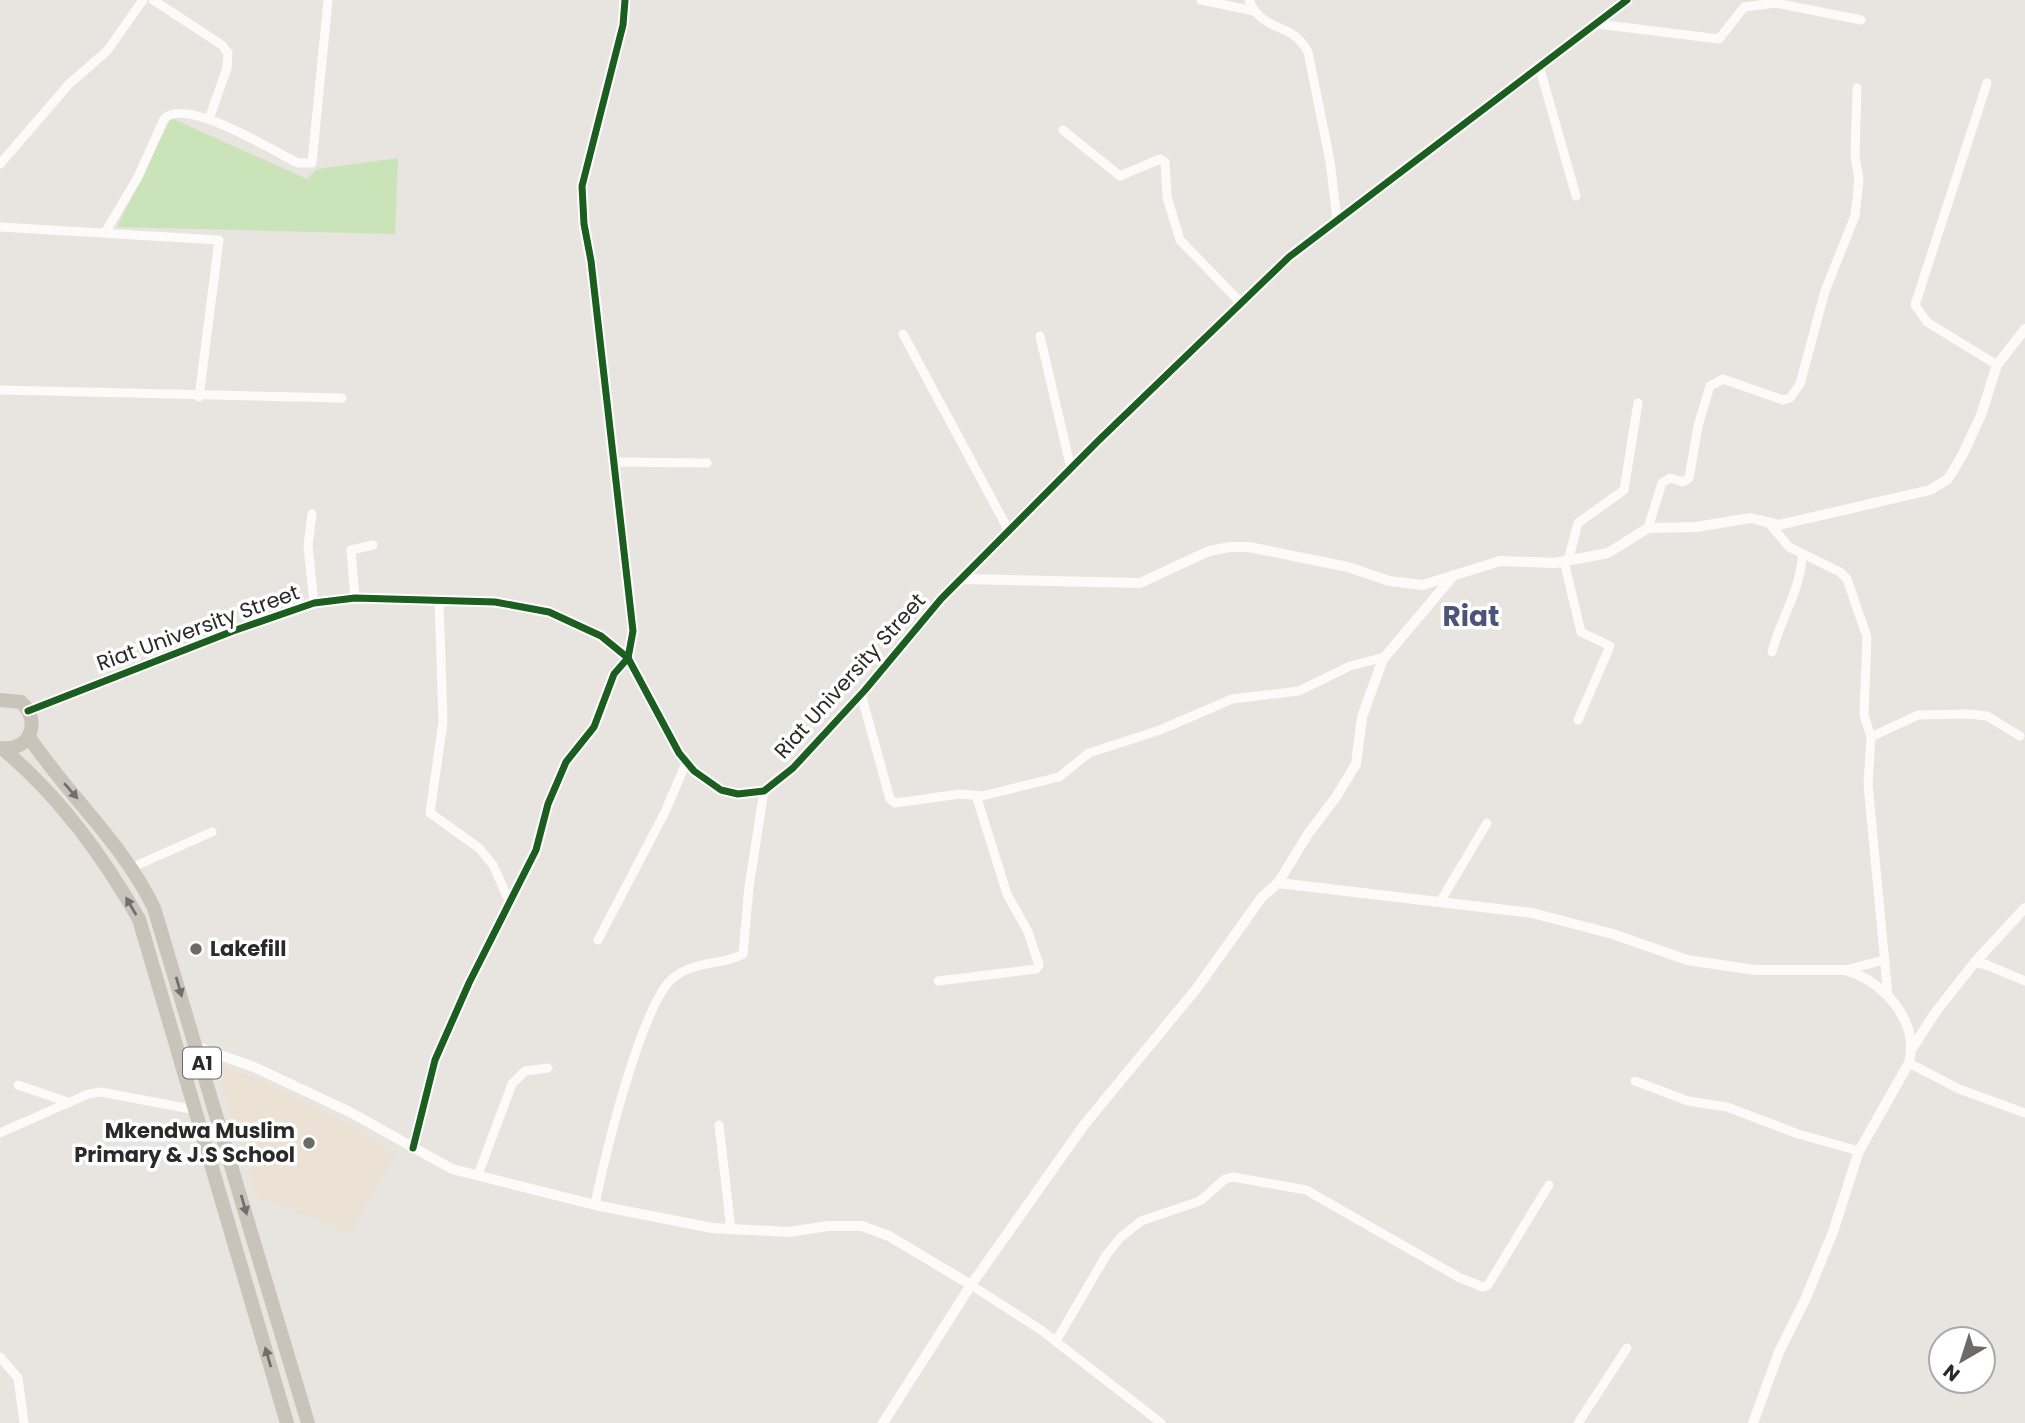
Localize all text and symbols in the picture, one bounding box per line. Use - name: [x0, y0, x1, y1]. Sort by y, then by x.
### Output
- street label: Riat University Street: [93, 577, 303, 678]
- street label: Riat University Street: [767, 587, 932, 765]
- district label: Riat: [1443, 597, 1499, 636]
- one-way arrow: [63, 782, 78, 799]
- one-way arrow: [125, 896, 137, 915]
- place label: Lakefill: [210, 934, 286, 963]
- marker: Lakefill: [188, 941, 204, 957]
- one-way arrow: [175, 977, 185, 998]
- road number: A1: [183, 1048, 221, 1078]
- place label: Mkendwa Muslim Primary & J.S School: [74, 1116, 295, 1169]
- marker: Mkendwa Muslim Primary & J.S School: [301, 1135, 317, 1151]
- one-way arrow: [239, 1195, 249, 1216]
- north arrow: [1927, 1325, 1997, 1395]
- one-way arrow: [262, 1347, 272, 1368]
- text: N: [1938, 1358, 1966, 1388]

